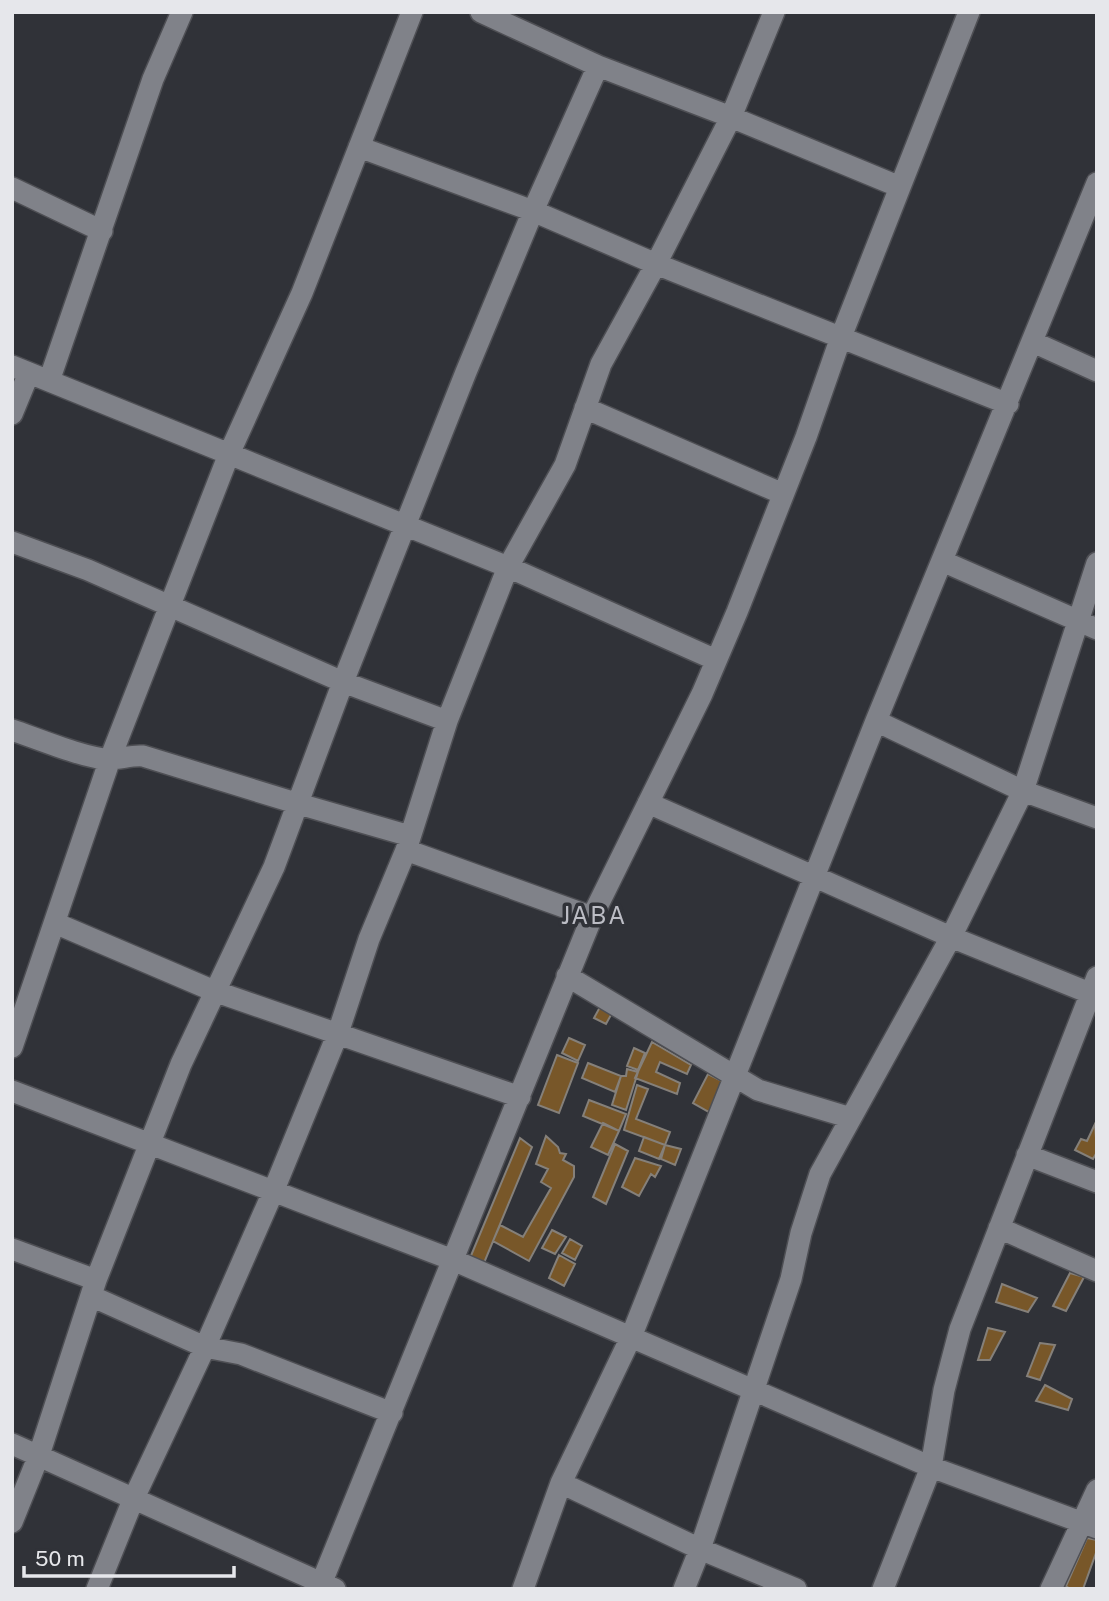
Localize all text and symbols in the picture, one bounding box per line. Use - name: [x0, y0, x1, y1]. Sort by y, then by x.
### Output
- district label: JABA: [561, 901, 627, 929]
- scale bar: [24, 1534, 234, 1578]
- text: 50 m: [35, 1546, 85, 1571]

